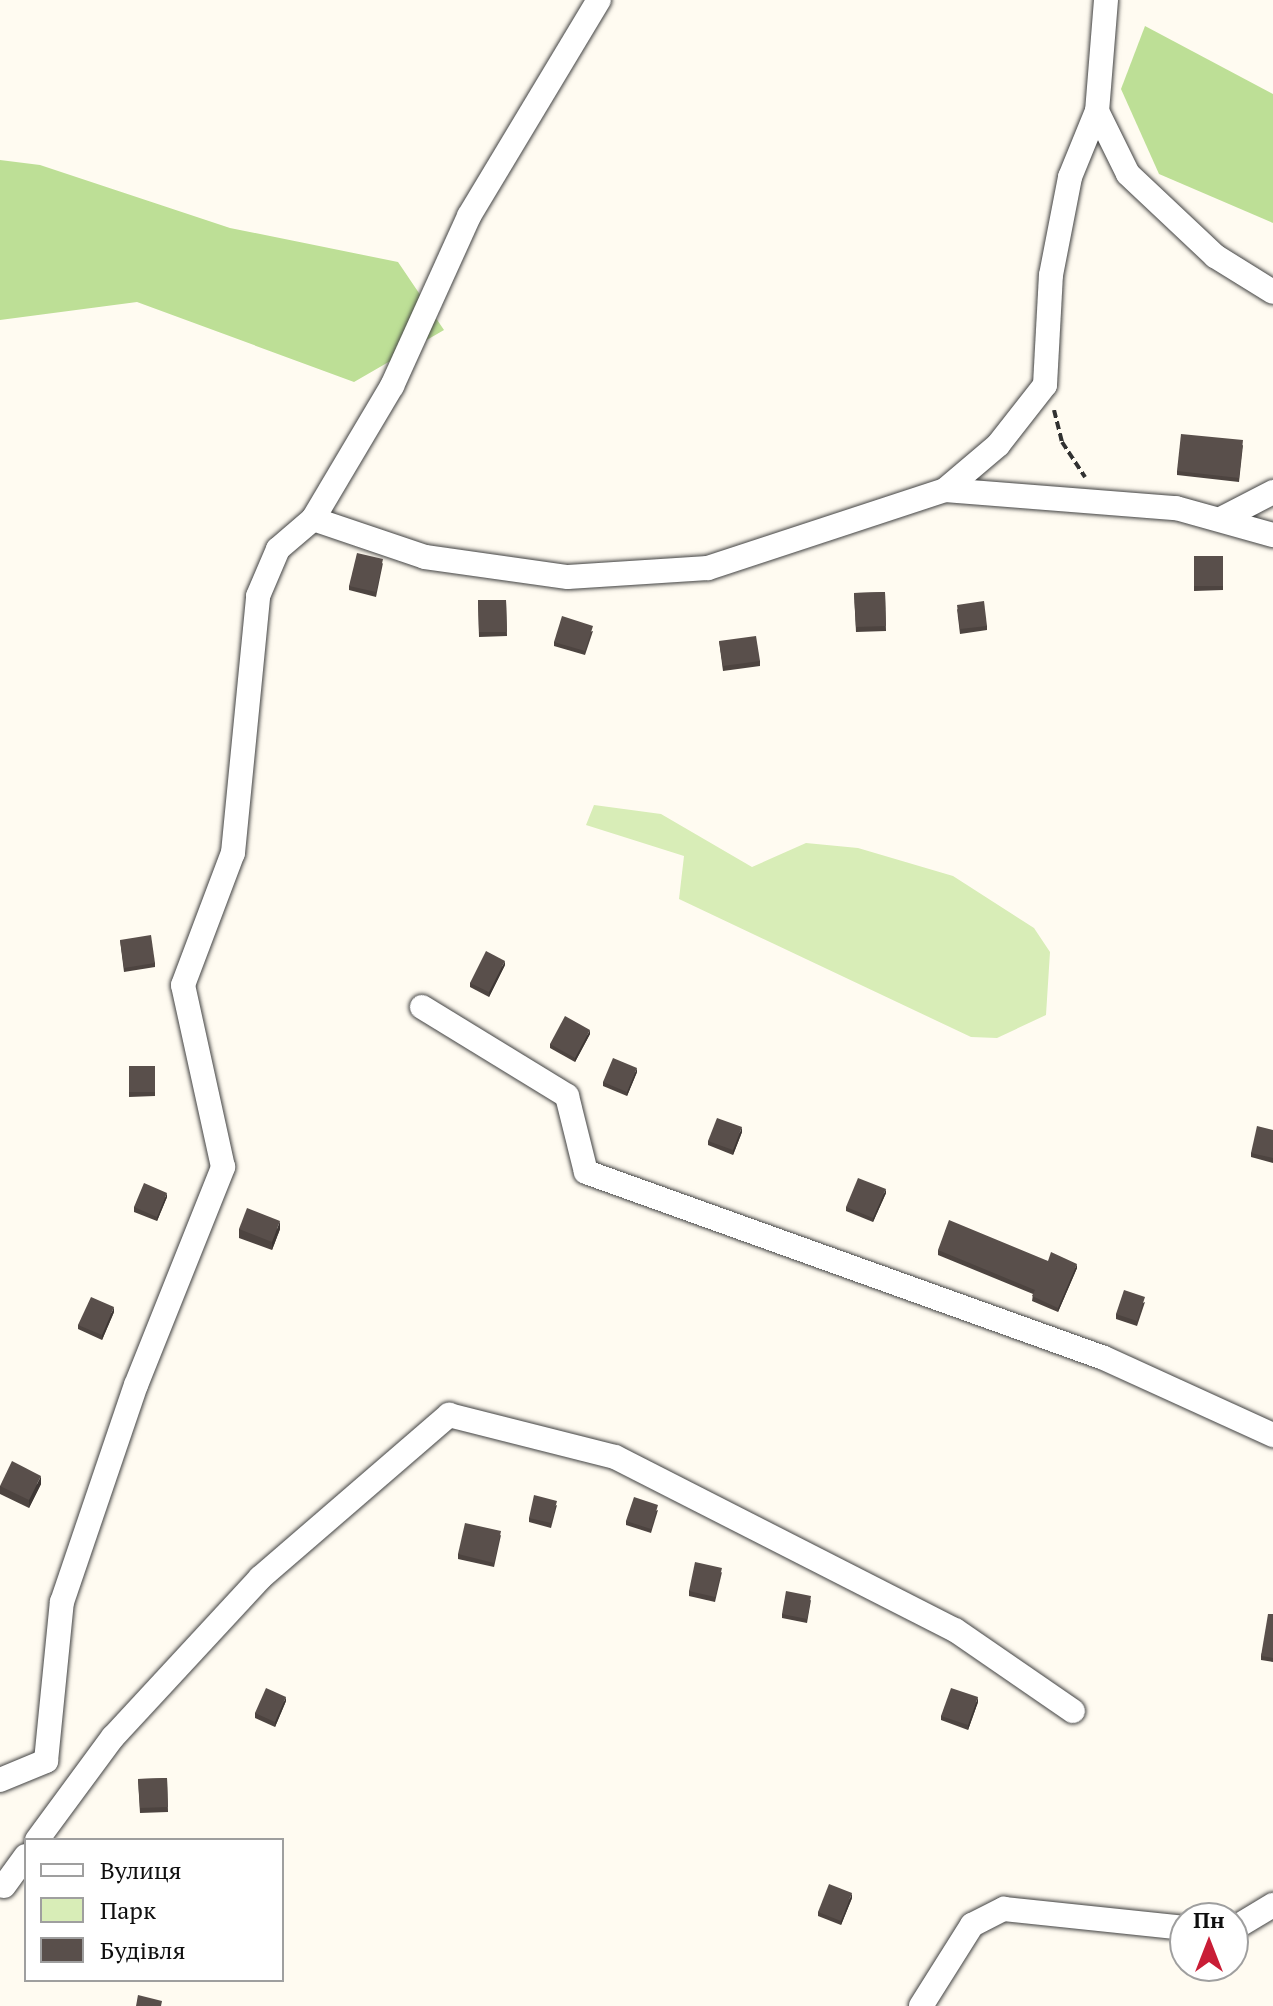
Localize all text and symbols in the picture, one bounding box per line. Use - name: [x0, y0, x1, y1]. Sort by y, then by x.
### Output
- legend: [24, 1838, 284, 1982]
- text: Вулиця: [100, 1854, 182, 1886]
- text: Парк: [100, 1894, 156, 1926]
- north arrow: [1169, 1902, 1249, 1982]
- text: Пн: [1193, 1905, 1225, 1934]
- text: Будівля: [100, 1934, 185, 1966]

